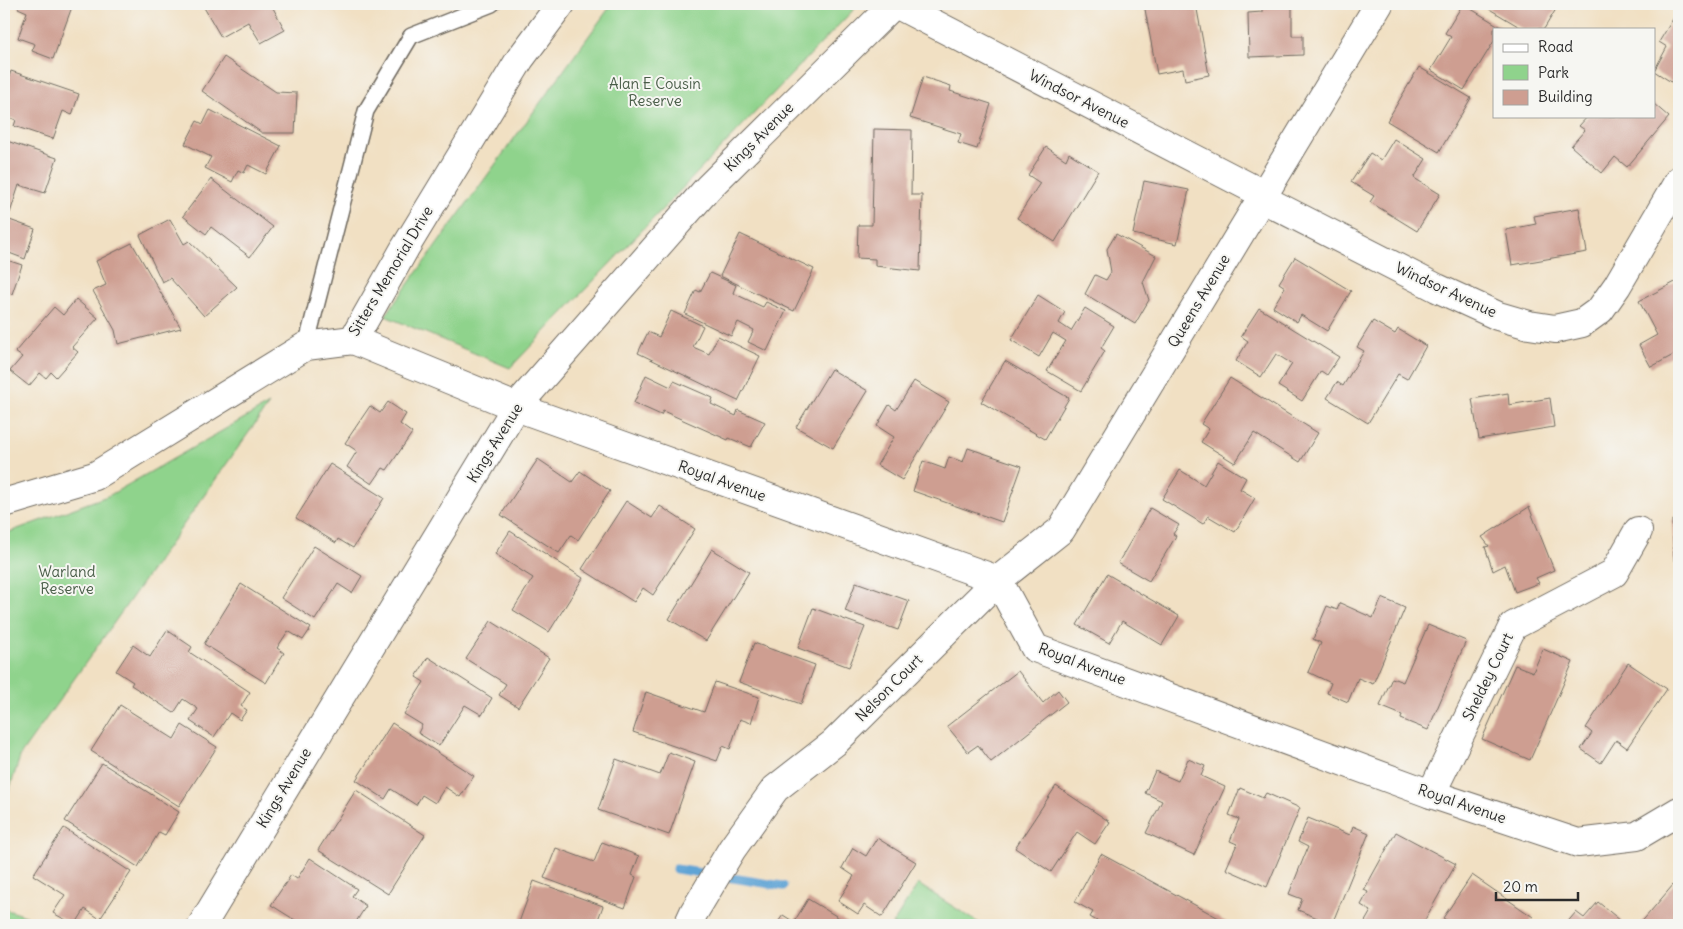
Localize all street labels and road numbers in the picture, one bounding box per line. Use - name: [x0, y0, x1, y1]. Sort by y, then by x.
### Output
- street label: Windsor Avenue: [1026, 65, 1132, 132]
- street label: Kings Avenue: [720, 98, 797, 175]
- street label: Sitters Memorial Drive: [344, 202, 437, 339]
- street label: Queens Avenue: [1163, 251, 1234, 351]
- street label: Windsor Avenue: [1392, 258, 1500, 321]
- street label: Kings Avenue: [463, 399, 527, 486]
- street label: Royal Avenue: [676, 456, 769, 505]
- street label: Sheldey Court: [1458, 630, 1517, 724]
- street label: Royal Avenue: [1036, 638, 1129, 689]
- street label: Nelson Court: [851, 650, 926, 725]
- street label: Kings Avenue: [252, 744, 315, 831]
- street label: Royal Avenue: [1416, 780, 1509, 828]

